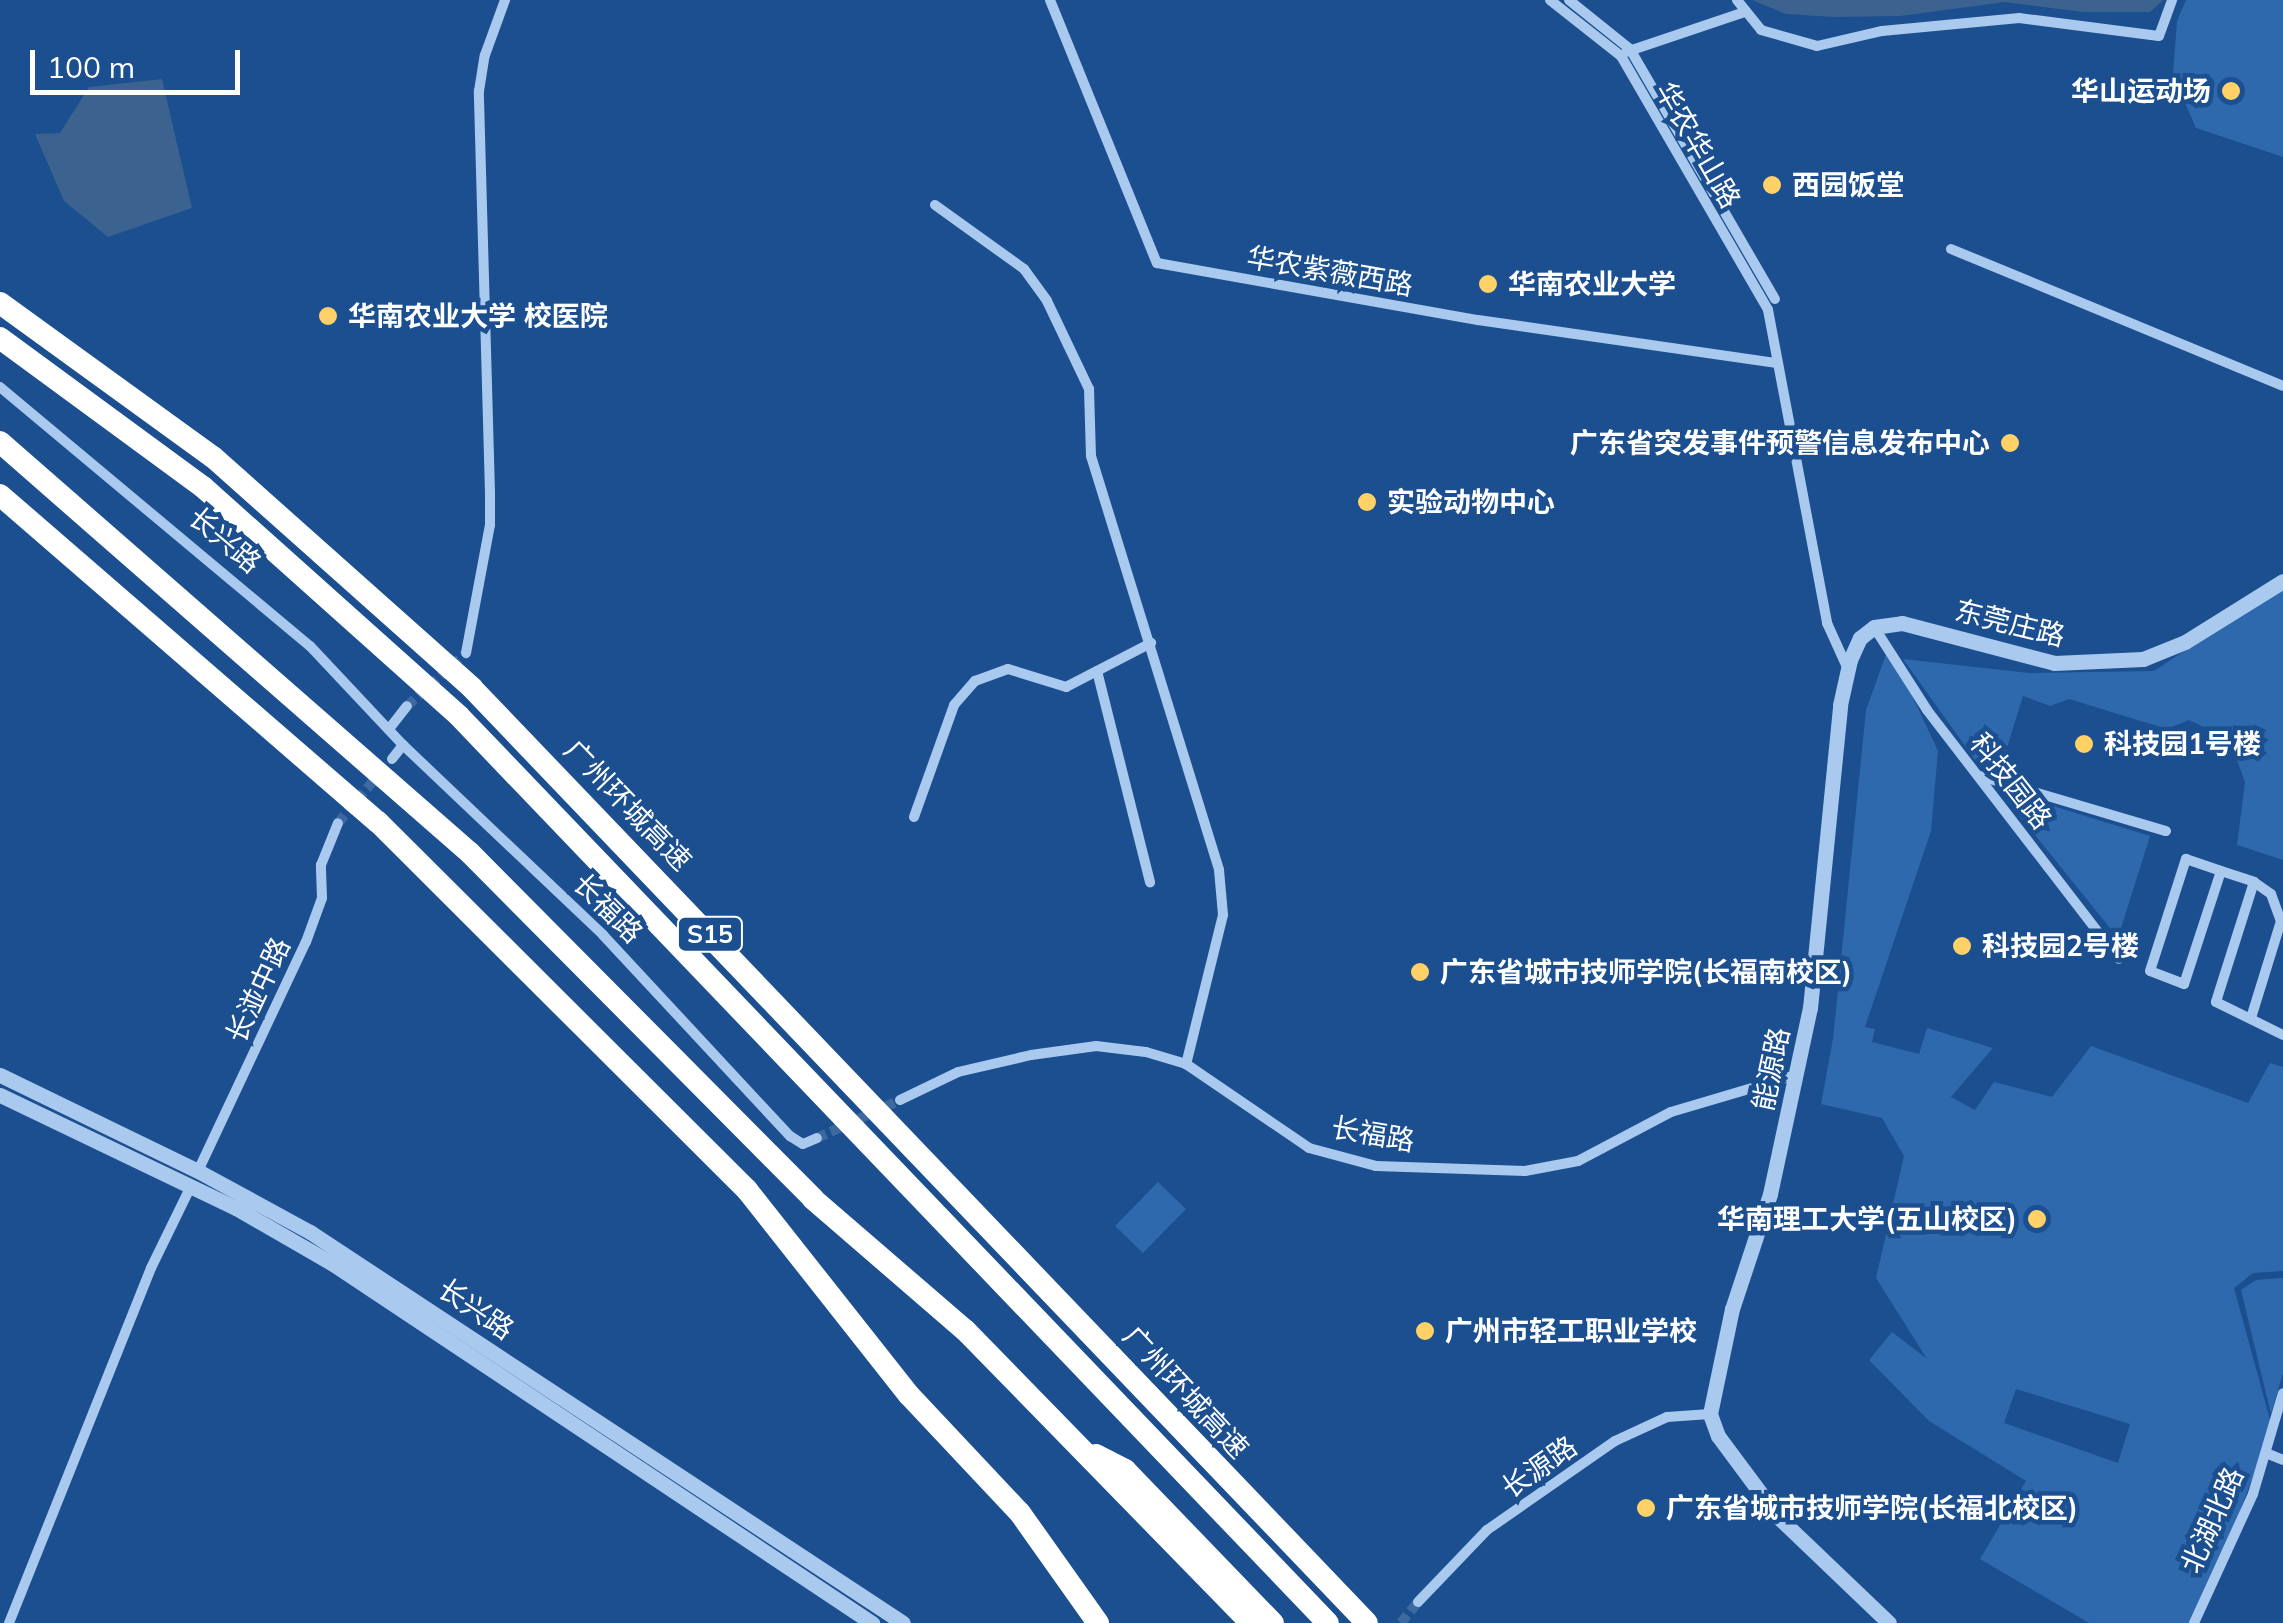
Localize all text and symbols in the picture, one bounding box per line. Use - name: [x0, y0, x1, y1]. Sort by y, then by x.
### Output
- scale bar: [35, 30, 245, 92]
- text: 100 m: [47, 48, 135, 86]
- place label: 华山运动场: [2071, 74, 2211, 108]
- street label: 华农华山路: [1648, 76, 1748, 214]
- marker: 华山运动场: [2220, 80, 2242, 102]
- place label: 西园饭堂: [1792, 168, 1904, 202]
- marker: 西园饭堂: [1761, 174, 1783, 196]
- street label: 华农紫薇西路: [1244, 240, 1416, 302]
- place label: 华南农业大学: [1508, 267, 1676, 301]
- marker: 华南农业大学: [1477, 273, 1499, 295]
- place label: 华南农业大学 校医院: [348, 299, 608, 333]
- marker: 华南农业大学 校医院: [317, 305, 339, 327]
- place label: 广东省突发事件预警信息发布中心: [1570, 426, 1990, 460]
- marker: 广东省突发事件预警信息发布中心: [1999, 432, 2021, 454]
- place label: 实验动物中心: [1387, 485, 1555, 519]
- marker: 实验动物中心: [1356, 491, 1378, 513]
- street label: 长兴路: [182, 500, 268, 580]
- street label: 东莞庄路: [1952, 593, 2068, 653]
- street label: 科技园路: [1963, 727, 2059, 835]
- place label: 科技园1号楼: [2104, 727, 2261, 761]
- street label: 广州环城高速: [558, 733, 698, 877]
- marker: 科技园1号楼: [2073, 733, 2095, 755]
- street label: 长福路: [566, 866, 650, 950]
- road number: S15: [675, 914, 745, 954]
- place label: 科技园2号楼: [1982, 929, 2139, 963]
- street label: 长湴中路: [219, 932, 297, 1048]
- marker: 科技园2号楼: [1951, 935, 1973, 957]
- place label: 广东省城市技师学院(长福南校区): [1440, 955, 1852, 989]
- marker: 广东省城市技师学院(长福南校区): [1409, 961, 1431, 983]
- street label: 能源路: [1746, 1024, 1796, 1114]
- street label: 长福路: [1329, 1110, 1417, 1158]
- place label: 华南理工大学(五山校区): [1717, 1202, 2017, 1236]
- marker: 华南理工大学(五山校区): [2026, 1208, 2048, 1230]
- street label: 长兴路: [432, 1272, 520, 1346]
- place label: 广州市轻工职业学校: [1445, 1314, 1697, 1348]
- street label: 广州环城高速: [1116, 1319, 1256, 1465]
- marker: 广州市轻工职业学校: [1414, 1320, 1436, 1342]
- street label: 长源路: [1495, 1429, 1583, 1505]
- street label: 北湖北路: [2174, 1462, 2250, 1578]
- place label: 广东省城市技师学院(长福北校区): [1666, 1491, 2078, 1525]
- marker: 广东省城市技师学院(长福北校区): [1635, 1497, 1657, 1519]

